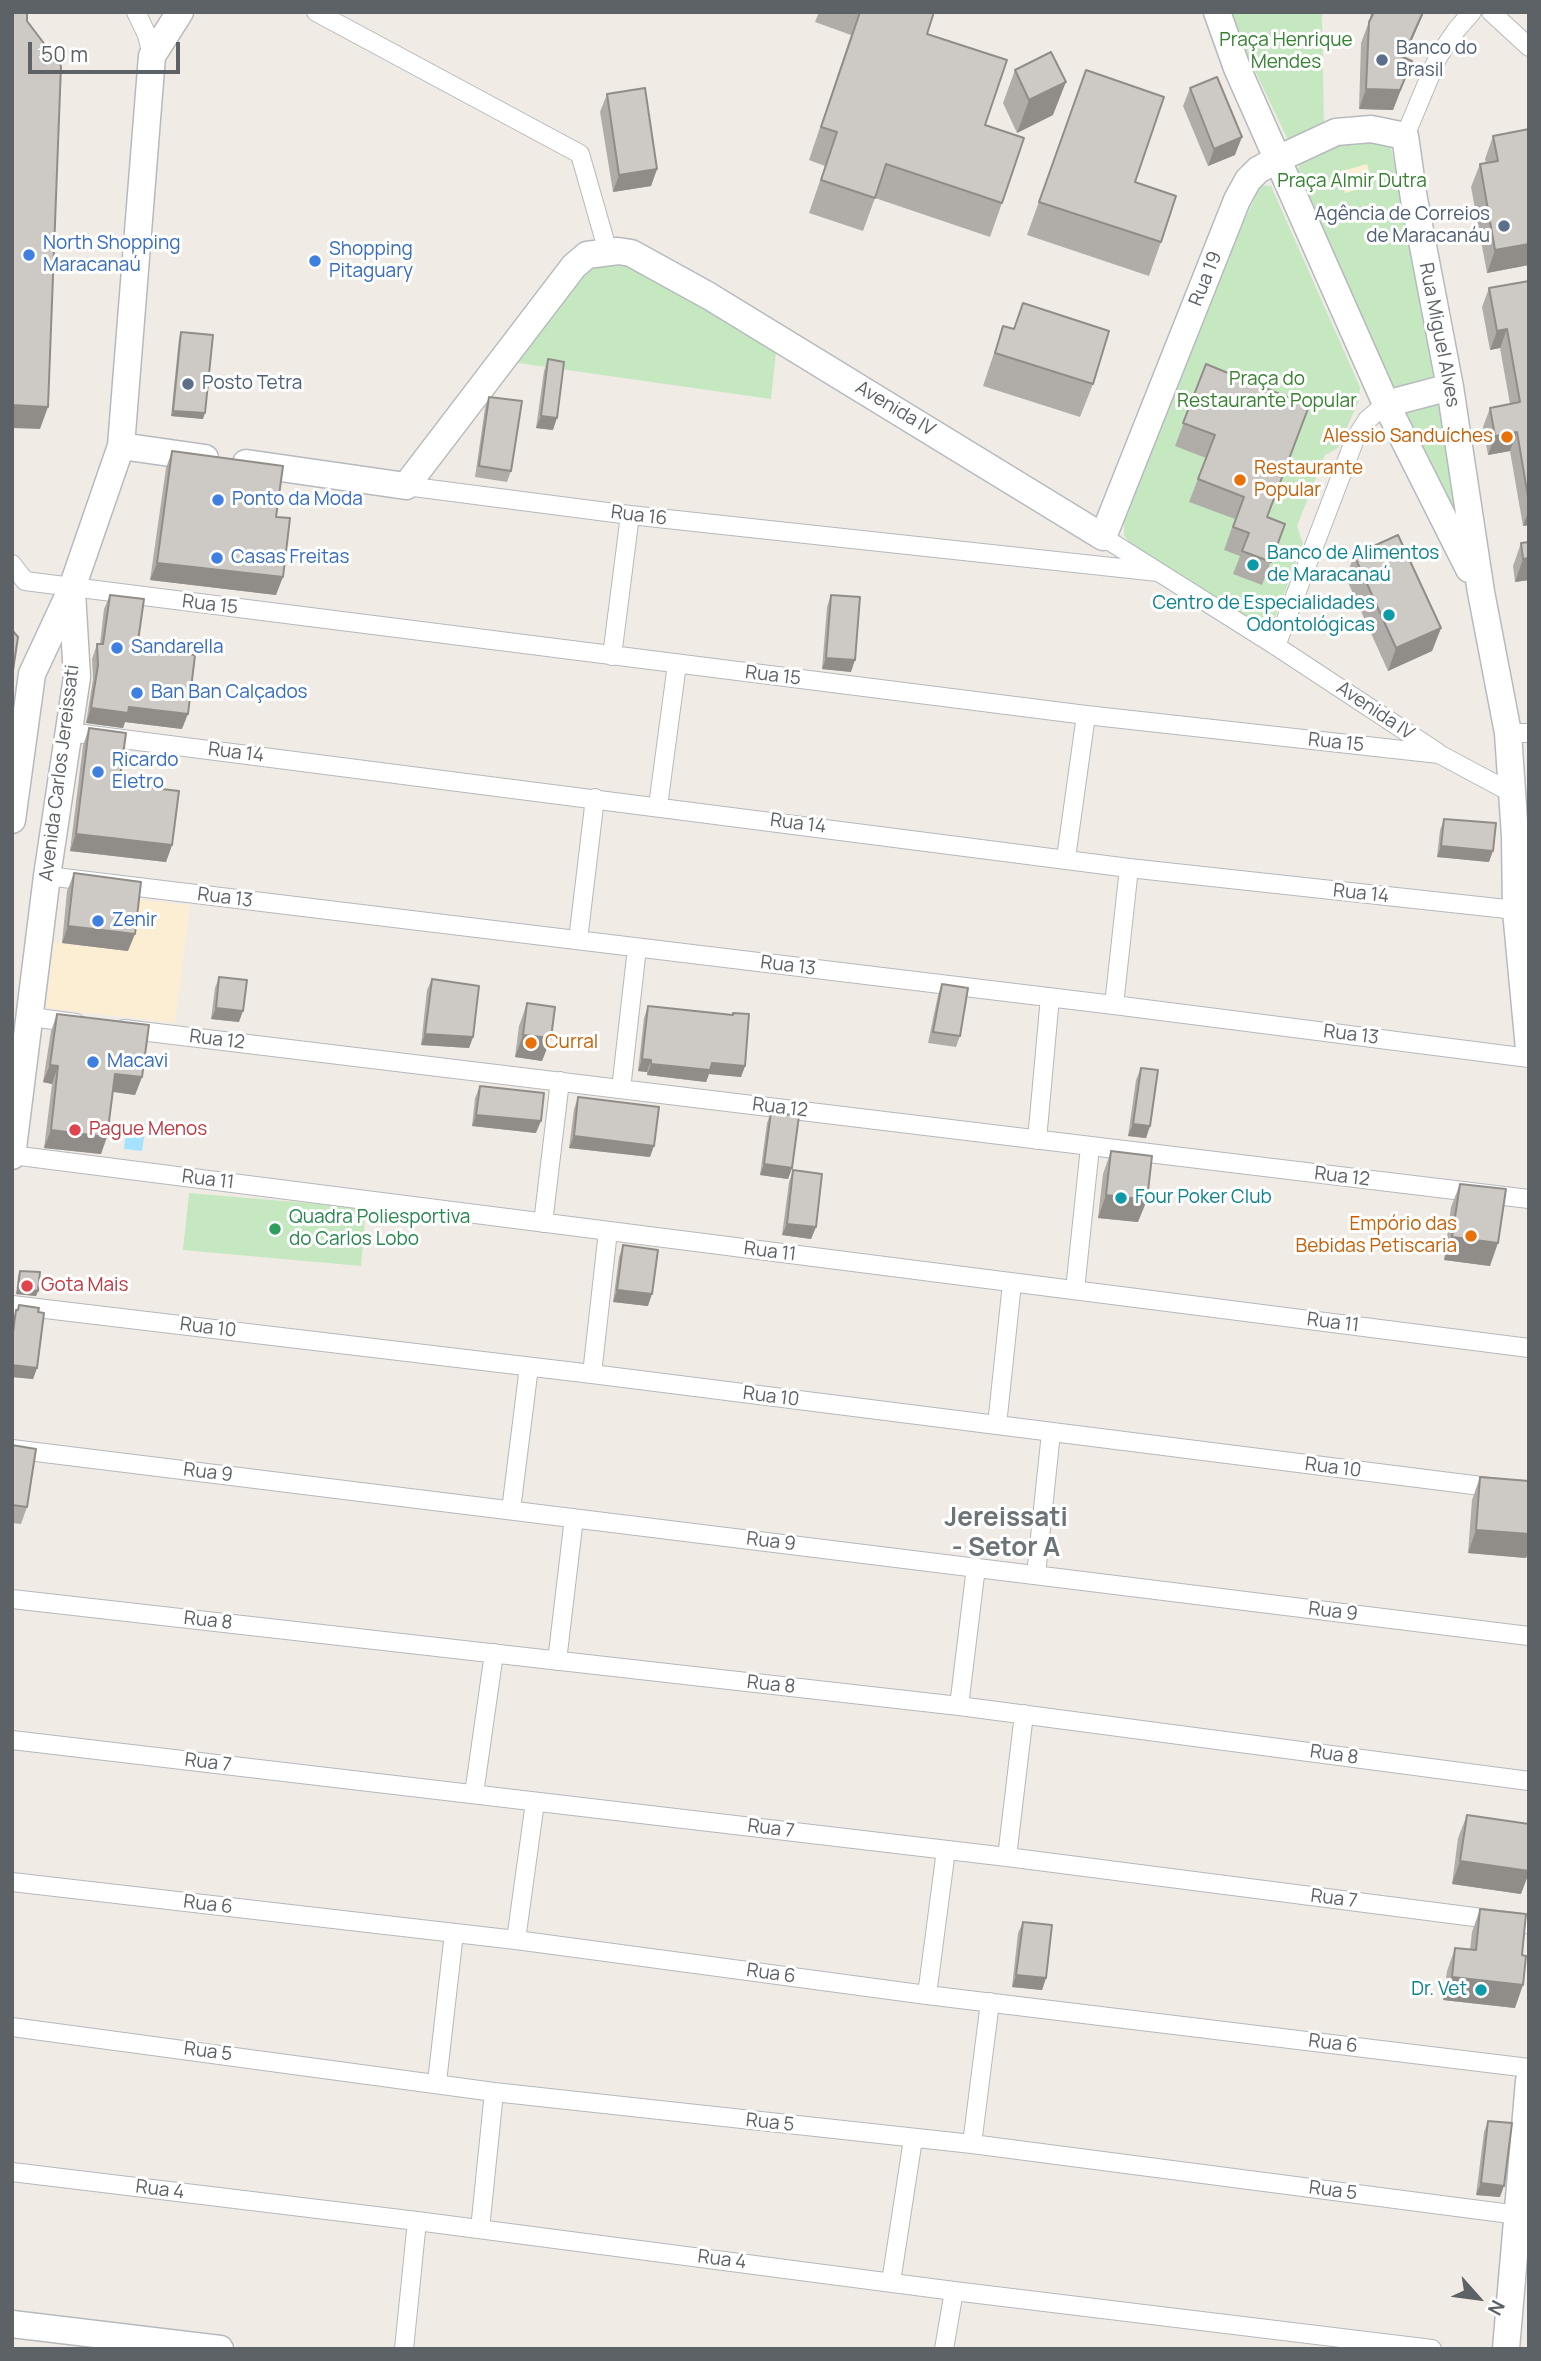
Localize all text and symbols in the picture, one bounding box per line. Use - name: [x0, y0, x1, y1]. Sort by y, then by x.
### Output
- scale bar: [32, 28, 184, 72]
- park label: Praça Henrique Mendes: [1219, 30, 1353, 74]
- place label: Banco do Brasil: [1396, 38, 1477, 82]
- text: 50 m: [41, 40, 88, 68]
- marker: Banco do Brasil: [1374, 52, 1390, 68]
- park label: Praça Almir Dutra: [1277, 171, 1427, 193]
- place label: Agência de Correios de Maracanáu: [1314, 204, 1490, 248]
- marker: Agência de Correios de Maracanáu: [1496, 218, 1512, 234]
- place label: North Shopping Maracanaú: [43, 233, 180, 277]
- place label: Shopping Pitaguary: [329, 239, 413, 283]
- marker: North Shopping Maracanaú: [21, 247, 37, 263]
- street label: Rua 19: [1185, 248, 1227, 310]
- marker: Shopping Pitaguary: [307, 253, 323, 269]
- street label: Rua Miguel Alves: [1414, 261, 1464, 409]
- park label: Praça do Restaurante Popular: [1177, 369, 1357, 413]
- place label: Posto Tetra: [202, 373, 302, 395]
- marker: Posto Tetra: [180, 376, 196, 392]
- street label: Avenida IV: [851, 376, 939, 442]
- place label: Alessio Sanduíches: [1323, 426, 1493, 448]
- marker: Alessio Sanduíches: [1499, 429, 1515, 445]
- place label: Restaurante Popular: [1254, 458, 1363, 502]
- marker: Restaurante Popular: [1232, 472, 1248, 488]
- place label: Ponto da Moda: [232, 489, 363, 511]
- marker: Ponto da Moda: [210, 492, 226, 508]
- street label: Rua 16: [609, 501, 669, 531]
- place label: Banco de Alimentos de Maracanaú: [1267, 543, 1439, 587]
- place label: Casas Freitas: [231, 547, 349, 569]
- marker: Casas Freitas: [209, 550, 225, 566]
- marker: Banco de Alimentos de Maracanaú: [1245, 557, 1261, 573]
- street label: Rua 15: [181, 590, 239, 620]
- place label: Centro de Especialidades Odontológicas: [1152, 593, 1375, 637]
- marker: Centro de Especialidades Odontológicas: [1381, 607, 1397, 623]
- place label: Sandarella: [131, 637, 223, 659]
- marker: Sandarella: [109, 640, 125, 656]
- street label: Rua 15: [744, 661, 802, 691]
- street label: Avenida Carlos Jereissati: [35, 664, 85, 882]
- street label: Avenida IV: [1332, 677, 1418, 745]
- place label: Ban Ban Calçados: [151, 682, 308, 704]
- marker: Ban Ban Calçados: [129, 685, 145, 701]
- street label: Rua 15: [1307, 729, 1365, 757]
- street label: Rua 14: [207, 738, 265, 768]
- place label: Ricardo Eletro: [112, 750, 179, 794]
- marker: Ricardo Eletro: [90, 764, 106, 780]
- street label: Rua 14: [769, 809, 827, 839]
- street label: Rua 14: [1332, 880, 1390, 908]
- street label: Rua 13: [196, 883, 254, 913]
- place label: Zenir: [112, 910, 157, 932]
- marker: Zenir: [90, 913, 106, 929]
- street label: Rua 13: [759, 951, 817, 981]
- street label: Rua 13: [1322, 1020, 1380, 1050]
- street label: Rua 12: [188, 1025, 246, 1055]
- place label: Curral: [545, 1032, 598, 1054]
- marker: Curral: [523, 1035, 539, 1051]
- place label: Macavi: [107, 1051, 168, 1073]
- marker: Macavi: [85, 1054, 101, 1070]
- street label: Rua 12: [751, 1093, 809, 1123]
- place label: Pague Menos: [89, 1119, 207, 1141]
- marker: Pague Menos: [67, 1122, 83, 1138]
- street label: Rua 12: [1313, 1162, 1371, 1192]
- street label: Rua 11: [181, 1165, 235, 1195]
- place label: Four Poker Club: [1135, 1187, 1272, 1209]
- marker: Four Poker Club: [1113, 1190, 1129, 1206]
- place label: Quadra Poliesportiva do Carlos Lobo: [289, 1207, 470, 1251]
- place label: Empório das Bebidas Petiscaria: [1296, 1214, 1457, 1258]
- marker: Quadra Poliesportiva do Carlos Lobo: [267, 1221, 283, 1237]
- marker: Empório das Bebidas Petiscaria: [1463, 1228, 1479, 1244]
- street label: Rua 11: [743, 1237, 797, 1267]
- place label: Gota Mais: [41, 1275, 129, 1297]
- marker: Gota Mais: [19, 1278, 35, 1294]
- street label: Rua 11: [1306, 1308, 1360, 1338]
- street label: Rua 10: [179, 1313, 237, 1343]
- street label: Rua 10: [742, 1382, 800, 1412]
- street label: Rua 10: [1304, 1453, 1362, 1483]
- street label: Rua 9: [182, 1459, 234, 1487]
- district label: Jereissati - Setor A: [944, 1503, 1068, 1564]
- street label: Rua 9: [745, 1528, 797, 1556]
- street label: Rua 9: [1307, 1598, 1359, 1626]
- street label: Rua 8: [183, 1607, 233, 1635]
- street label: Rua 8: [746, 1671, 796, 1699]
- street label: Rua 8: [1308, 1740, 1360, 1770]
- street label: Rua 7: [183, 1749, 233, 1777]
- street label: Rua 7: [746, 1815, 796, 1843]
- street label: Rua 7: [1309, 1885, 1359, 1913]
- street label: Rua 6: [182, 1891, 234, 1919]
- street label: Rua 6: [745, 1959, 797, 1989]
- place label: Dr. Vet: [1411, 1979, 1467, 2001]
- marker: Dr. Vet: [1473, 1982, 1489, 1998]
- street label: Rua 6: [1307, 2030, 1359, 2058]
- street label: Rua 5: [182, 2038, 234, 2066]
- street label: Rua 5: [745, 2109, 795, 2137]
- street label: Rua 4: [134, 2176, 186, 2204]
- street label: Rua 5: [1307, 2177, 1359, 2205]
- street label: Rua 4: [696, 2246, 748, 2274]
- north arrow: [1443, 2263, 1513, 2333]
- text: N: [1482, 2296, 1511, 2320]

